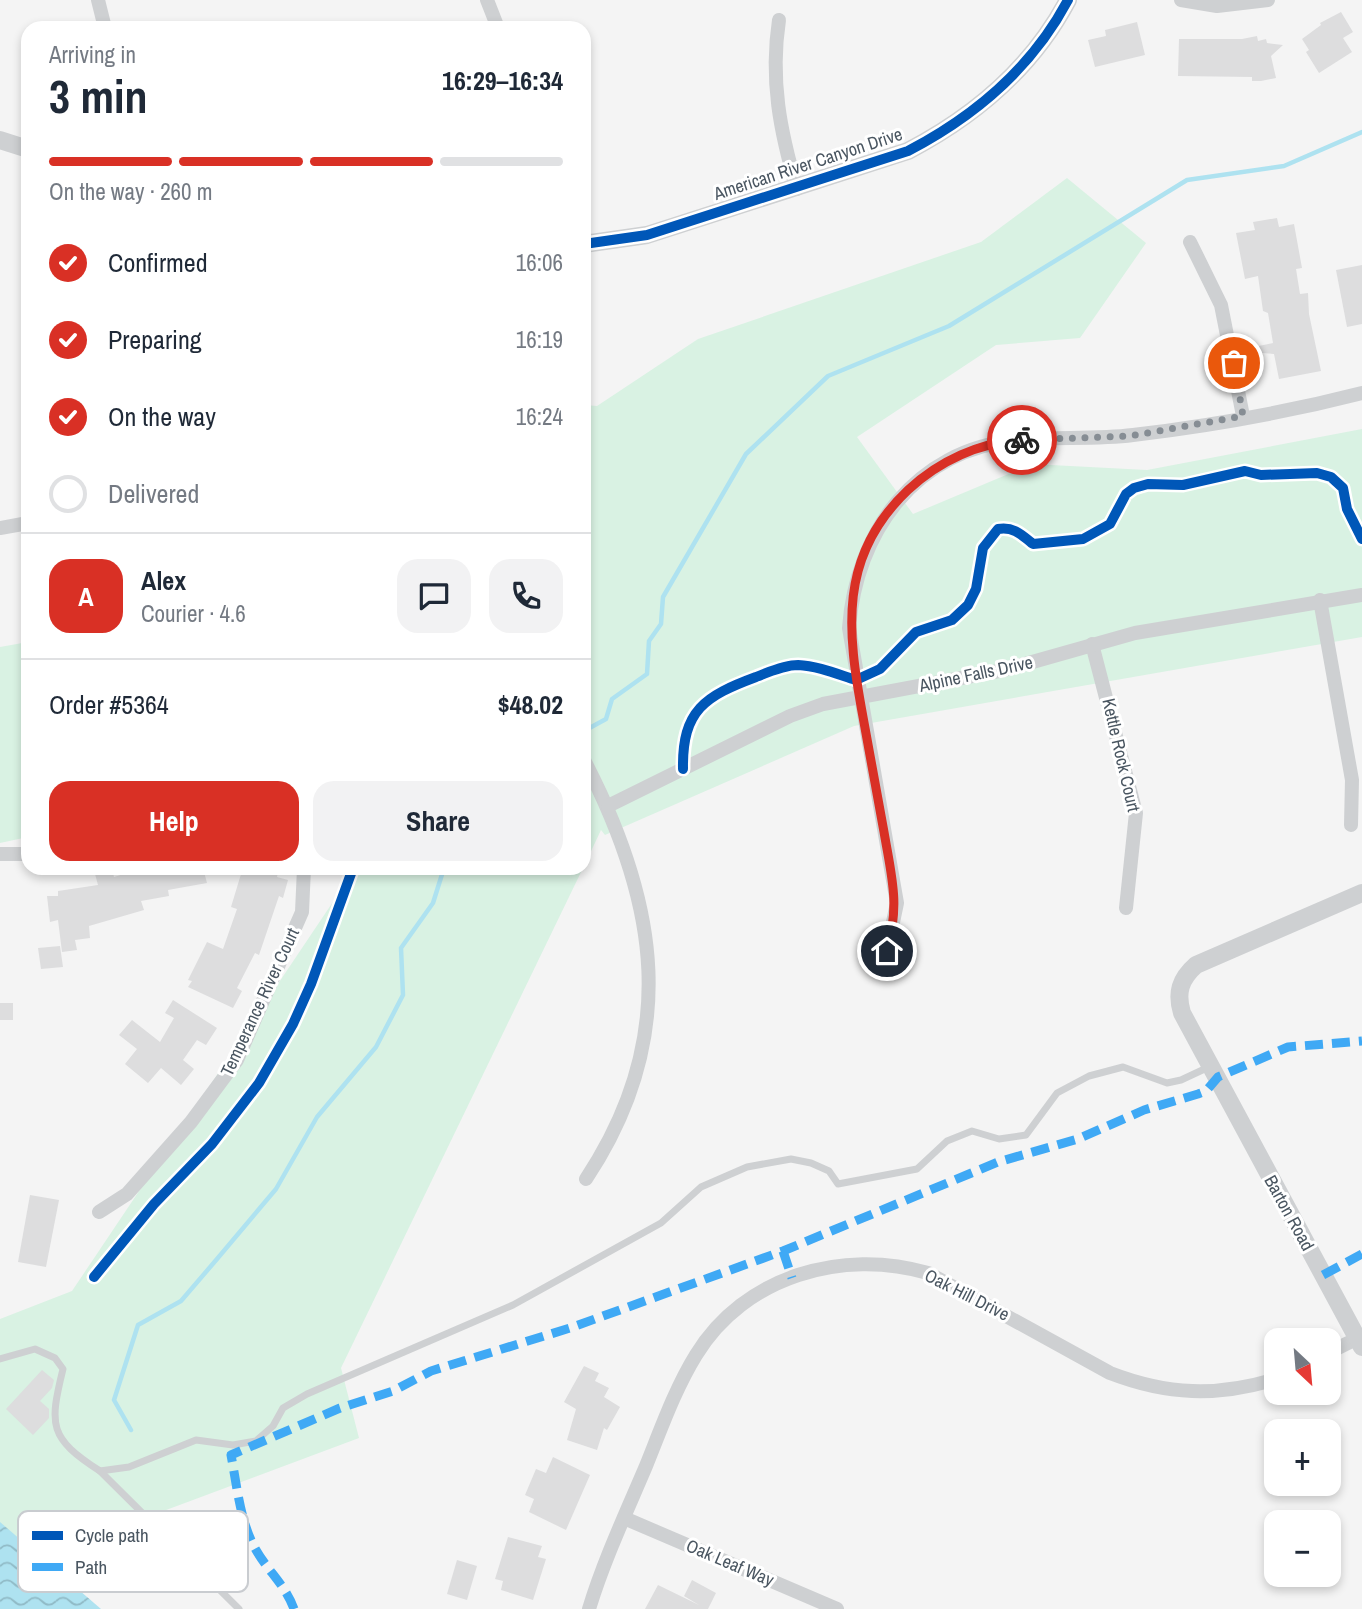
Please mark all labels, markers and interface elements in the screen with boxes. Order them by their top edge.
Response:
text: Arriving in [49,39,136,70]
text: 16:29–16:34 [442,63,563,98]
text: 3 min [49,65,148,127]
street label: American River Canyon Drive [709,121,905,206]
text: On the way · 260 m [49,176,213,207]
icon: check [49,244,87,282]
text: Confirmed [108,245,208,280]
text: 16:06 [516,247,563,278]
icon: check [49,321,87,359]
text: Preparing [108,322,202,357]
text: 16:19 [516,324,563,355]
pin [1204,333,1264,393]
icon: bag [1215,344,1253,382]
icon: check [49,398,87,436]
text: On the way [108,399,216,434]
text: 16:24 [516,401,563,432]
courier [987,405,1057,475]
icon: bike [1003,421,1041,459]
text: Delivered [108,476,199,511]
button: chat [397,559,471,633]
button: phone [489,559,563,633]
text: Alex [141,563,186,598]
text: A [78,579,94,614]
text: Courier · 4.6 [141,598,246,629]
street label: Alpine Falls Drive [916,649,1035,698]
text: Order #5364 [49,687,169,722]
text: $48.02 [498,687,563,722]
street label: Kettle Rock Court [1096,696,1147,814]
button: Help [49,781,299,861]
button: Share [313,781,563,861]
pin [857,921,917,981]
street label: Temperance River Court [214,924,305,1080]
icon: home [868,932,906,970]
street label: Barton Road [1258,1170,1320,1255]
street label: Oak Hill Drive [921,1263,1014,1327]
north arrow [1264,1328,1340,1405]
map controls [1264,1328,1341,1587]
button: + [1264,1419,1341,1496]
button: − [1264,1510,1341,1587]
legend [18,1511,248,1592]
text: Cycle path [75,1522,149,1548]
street label: Oak Leaf Way [683,1533,778,1592]
text: Path [75,1554,107,1580]

